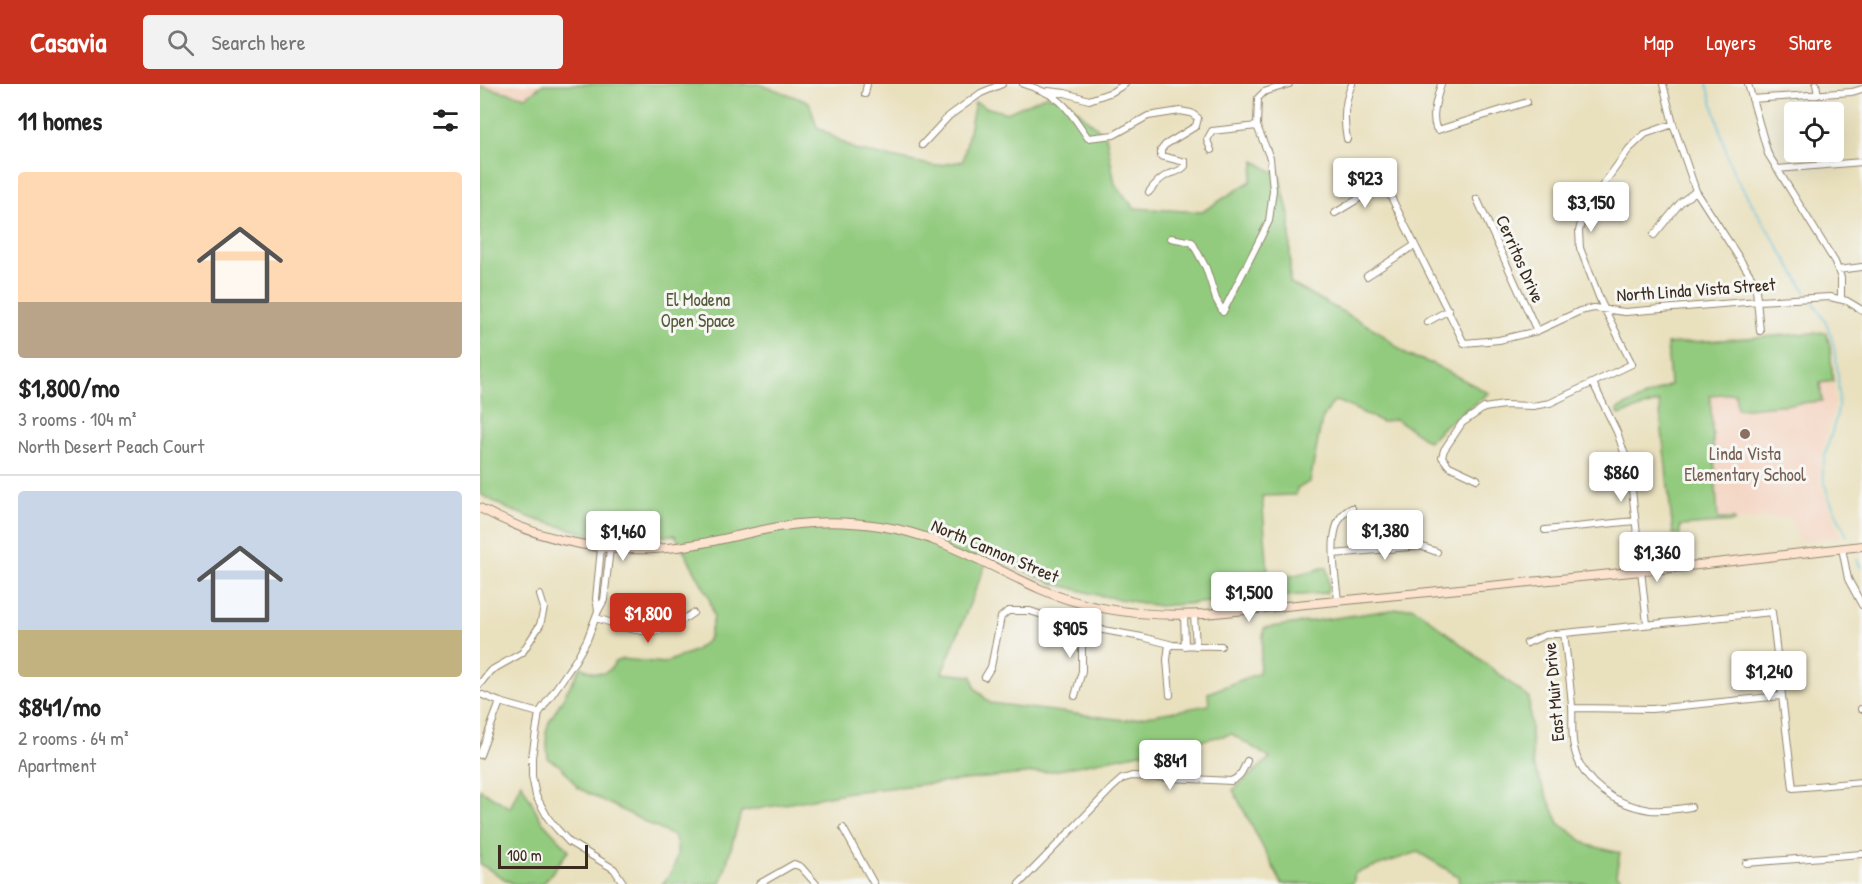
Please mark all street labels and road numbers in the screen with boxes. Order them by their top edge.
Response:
street label: Cerritos Drive [1490,211,1551,307]
street label: North Linda Vista Street [1616,271,1777,308]
street label: North Cannon Street [928,512,1064,589]
street label: East Muir Drive [1537,642,1570,743]

